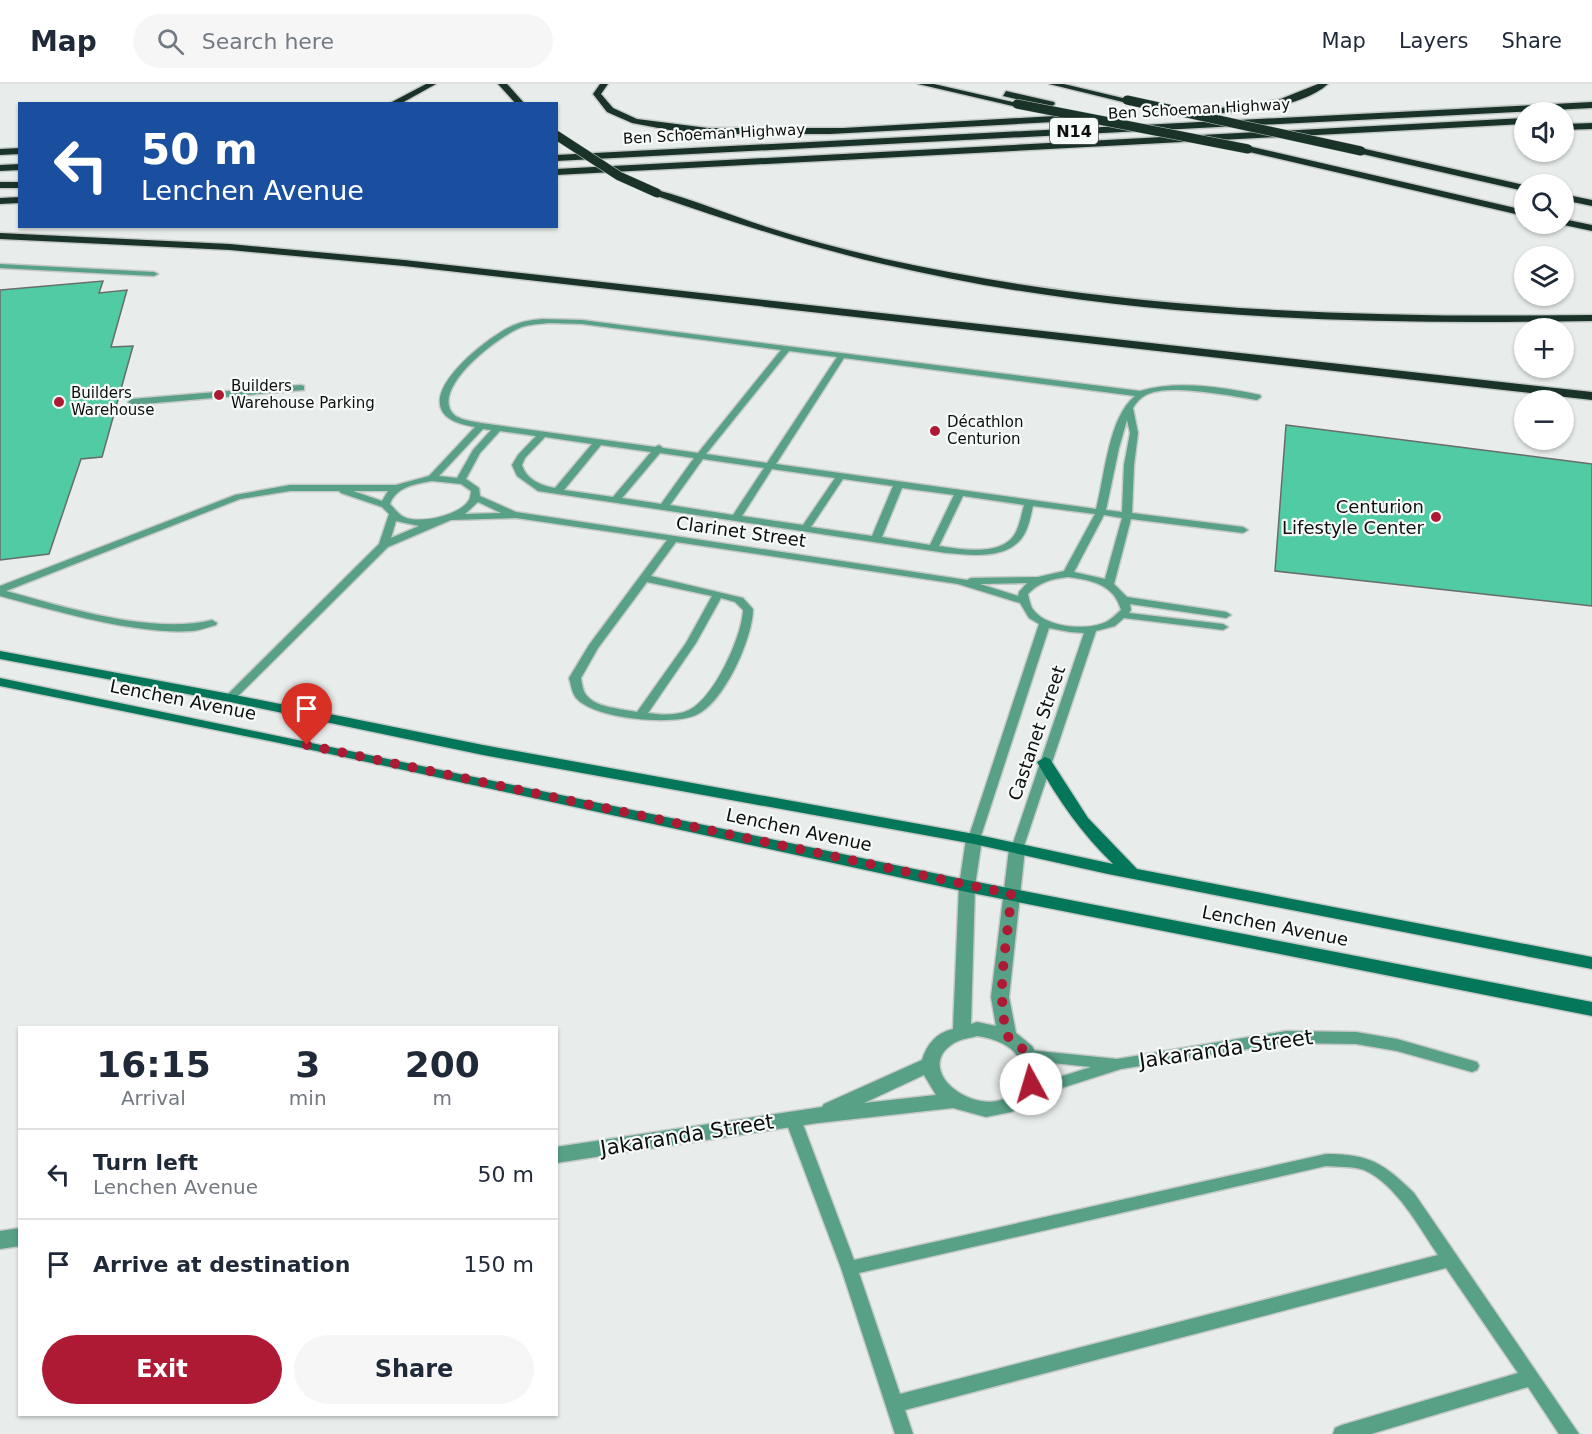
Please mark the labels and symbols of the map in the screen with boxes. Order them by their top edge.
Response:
street label: Ben Schoeman Highway [1107,95,1291,123]
road number: N14 [1050,118,1098,144]
street label: Ben Schoeman Highway [622,120,806,148]
place label: Builders Warehouse Parking [231,377,375,412]
place label: Builders Warehouse [71,384,154,419]
marker: Builders Warehouse Parking [212,388,226,402]
marker: Builders Warehouse [52,395,66,409]
place label: Décathlon Centurion [947,413,1023,448]
marker: Décathlon Centurion [928,424,942,438]
place label: Centurion Lifestyle Center [1282,496,1425,538]
marker: Centurion Lifestyle Center [1429,510,1443,524]
street label: Clarinet Street [675,512,807,551]
street label: Castanet Street [1004,663,1069,803]
street label: Lenchen Avenue [108,675,258,724]
pin [281,683,332,745]
street label: Lenchen Avenue [724,804,874,855]
street label: Lenchen Avenue [1200,901,1350,950]
street label: Jakaranda Street [1136,1025,1314,1073]
position arrow [999,1052,1063,1116]
street label: Jakaranda Street [597,1109,775,1161]

